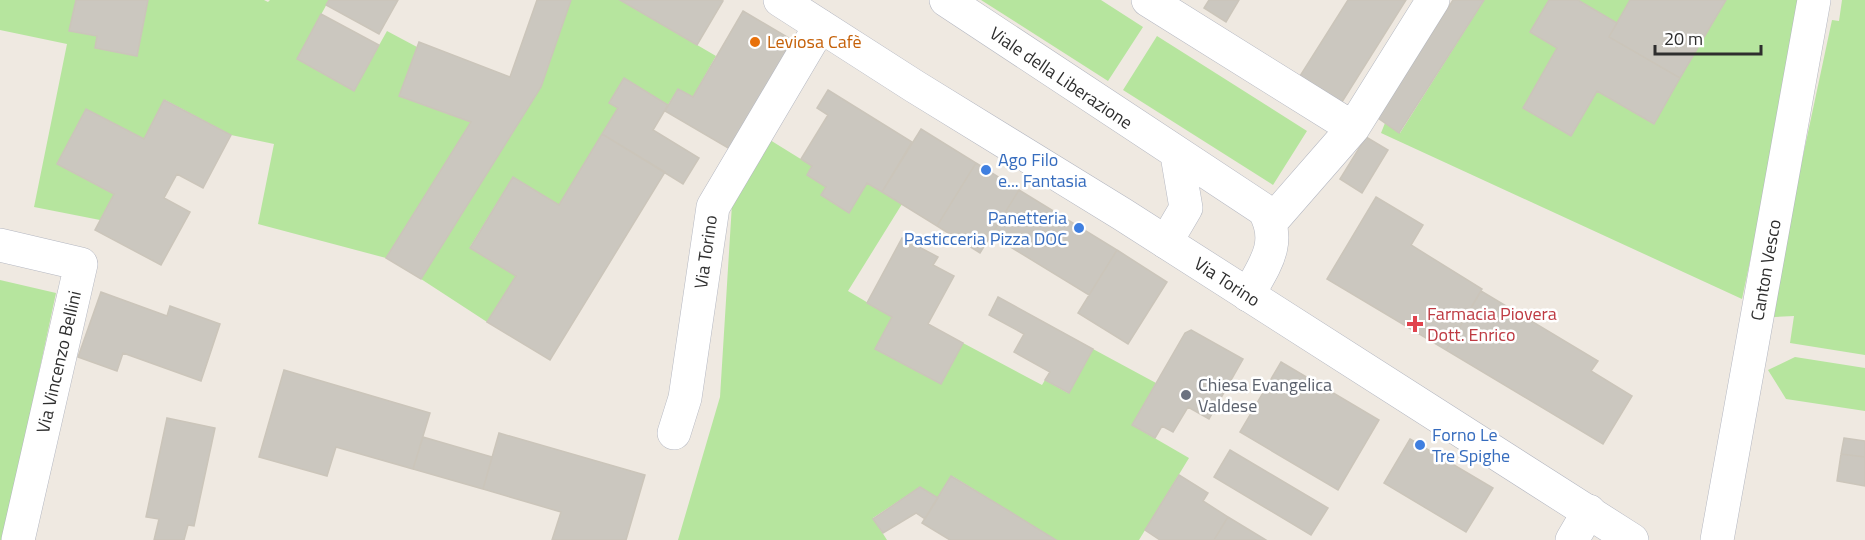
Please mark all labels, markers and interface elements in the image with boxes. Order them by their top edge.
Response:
scale bar [1655,18,1762,56]
street label: Viale della Liberazione [984,20,1138,136]
text: 20 m [1664,25,1703,52]
place label: Leviosa Cafè [767,28,862,55]
marker: Leviosa Cafè [748,35,762,49]
place label: Ago Filo e... Fantasia [998,146,1087,194]
marker: Ago Filo e... Fantasia [979,163,993,177]
place label: Panetteria Pasticceria Pizza DOC [904,204,1067,252]
street label: Via Torino [687,213,724,290]
street label: Canton Vesco [1743,217,1788,323]
marker: Panetteria Pasticceria Pizza DOC [1072,221,1086,235]
street label: Via Torino [1189,250,1266,313]
street label: Via Vincenzo Bellini [29,288,88,436]
place label: Farmacia Piovera Dott. Enrico [1427,300,1557,348]
marker: Farmacia Piovera Dott. Enrico [1408,317,1422,331]
place label: Chiesa Evangelica Valdese [1198,371,1332,419]
marker: Chiesa Evangelica Valdese [1179,388,1193,402]
place label: Forno Le Tre Spighe [1432,421,1510,469]
marker: Forno Le Tre Spighe [1413,438,1427,452]

